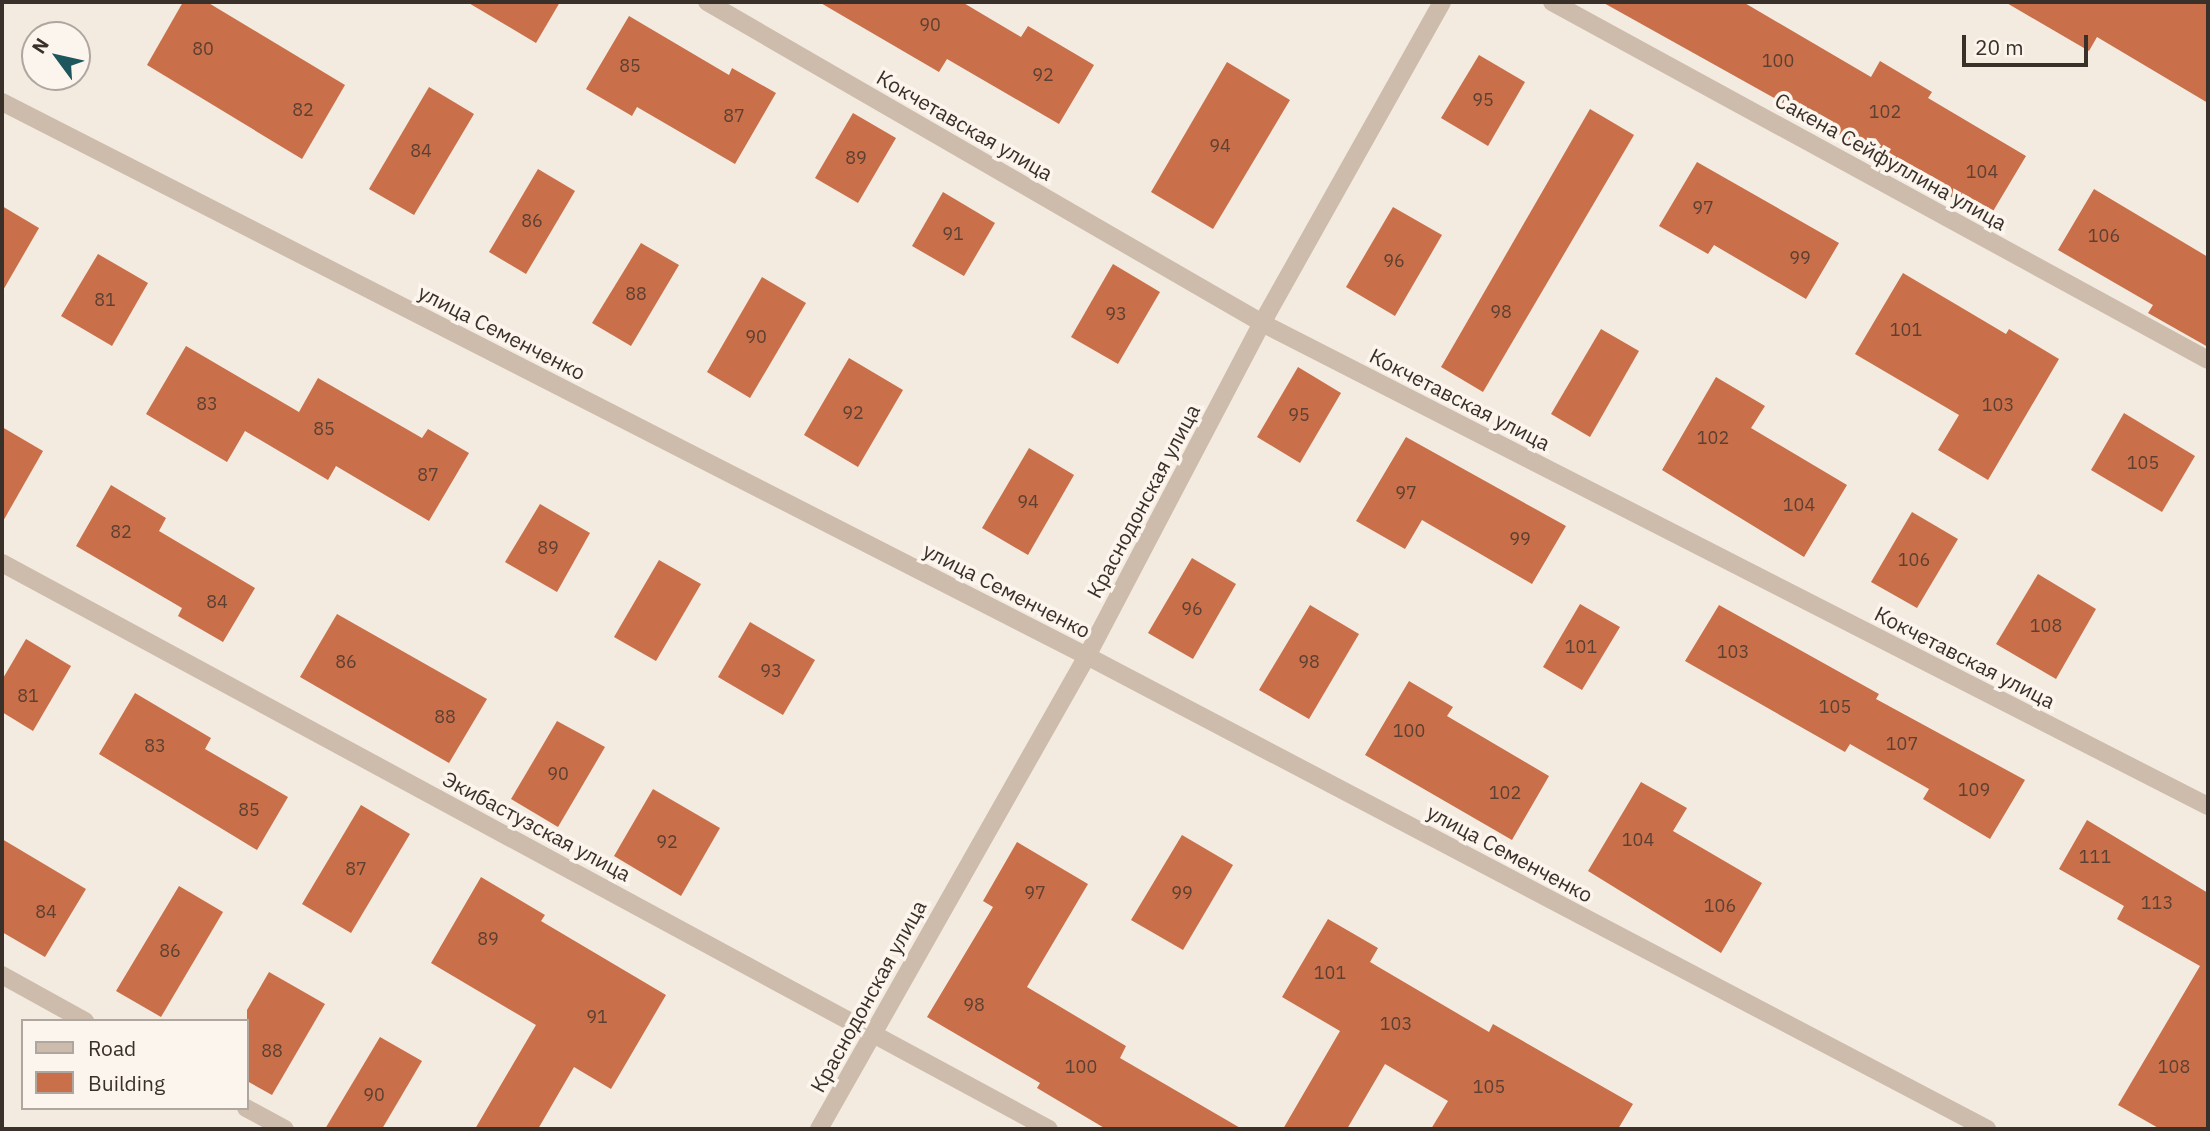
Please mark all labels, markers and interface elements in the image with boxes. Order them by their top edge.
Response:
house number: 90 [919,14,941,36]
north arrow [21,21,91,91]
scale bar [1965,21,2091,65]
text: N [26,33,54,58]
text: 20 m [1975,33,2024,61]
house number: 80 [192,38,214,60]
house number: 100 [1762,50,1794,72]
house number: 85 [619,55,641,77]
street label: Кокчетавская улица [872,64,1058,186]
house number: 92 [1032,64,1054,86]
street label: Сакена Сейфуллина улица [1771,87,2011,235]
house number: 95 [1472,89,1494,111]
house number: 82 [292,99,314,121]
house number: 102 [1869,101,1901,123]
house number: 87 [723,105,745,127]
house number: 94 [1209,135,1231,157]
house number: 84 [410,140,432,162]
house number: 89 [845,147,867,169]
house number: 104 [1966,161,1998,183]
house number: 97 [1692,197,1714,219]
house number: 86 [521,210,543,232]
house number: 91 [942,223,964,245]
house number: 106 [2088,225,2120,247]
house number: 99 [1789,247,1811,269]
house number: 96 [1383,250,1405,272]
street label: улица Семенченко [414,279,590,385]
house number: 88 [625,283,647,305]
house number: 81 [94,289,116,311]
house number: 98 [1490,301,1512,323]
house number: 93 [1105,303,1127,325]
house number: 101 [1890,319,1922,341]
house number: 90 [745,326,767,348]
street label: Кокчетавская улица [1366,343,1554,455]
house number: 83 [196,393,218,415]
house number: 103 [1982,394,2014,416]
street label: Краснодонская улица [1081,400,1205,602]
house number: 92 [842,402,864,424]
house number: 95 [1288,404,1310,426]
house number: 85 [313,418,335,440]
house number: 102 [1697,427,1729,449]
house number: 105 [2127,452,2159,474]
house number: 87 [417,464,439,486]
house number: 97 [1395,482,1417,504]
house number: 94 [1017,491,1039,513]
house number: 104 [1783,494,1815,516]
house number: 82 [110,521,132,543]
house number: 99 [1509,528,1531,550]
house number: 89 [537,537,559,559]
street label: улица Семенченко [919,537,1095,643]
house number: 106 [1898,549,1930,571]
house number: 84 [206,591,228,613]
house number: 96 [1181,598,1203,620]
street label: Кокчетавская улица [1871,601,2059,713]
house number: 108 [2030,615,2062,637]
house number: 101 [1565,636,1597,658]
house number: 103 [1717,641,1749,663]
house number: 86 [335,651,357,673]
house number: 98 [1298,651,1320,673]
house number: 93 [760,660,782,682]
house number: 81 [17,685,39,707]
house number: 105 [1819,696,1851,718]
house number: 88 [434,706,456,728]
house number: 100 [1393,720,1425,742]
house number: 107 [1886,733,1918,755]
house number: 83 [144,735,166,757]
house number: 90 [547,763,569,785]
street label: Экибастузская улица [439,766,635,886]
house number: 109 [1958,779,1990,801]
house number: 102 [1489,782,1521,804]
house number: 85 [238,799,260,821]
street label: улица Семенченко [1423,799,1597,907]
house number: 104 [1622,829,1654,851]
house number: 92 [656,831,678,853]
house number: 111 [2079,846,2111,868]
house number: 87 [345,858,367,880]
house number: 97 [1024,882,1046,904]
house number: 99 [1171,882,1193,904]
house number: 113 [2141,892,2173,914]
street label: Краснодонская улица [805,895,931,1097]
house number: 106 [1704,895,1736,917]
house number: 84 [35,901,57,923]
house number: 89 [477,928,499,950]
house number: 86 [159,940,181,962]
house number: 101 [1314,962,1346,984]
house number: 98 [963,994,985,1016]
house number: 91 [586,1006,608,1028]
house number: 103 [1380,1013,1412,1035]
legend [21,1019,248,1110]
text: Road [88,1034,136,1062]
house number: 88 [261,1040,283,1062]
house number: 100 [1065,1056,1097,1078]
house number: 108 [2158,1056,2190,1078]
text: Building [88,1069,165,1097]
house number: 105 [1473,1076,1505,1098]
house number: 90 [363,1084,385,1106]

